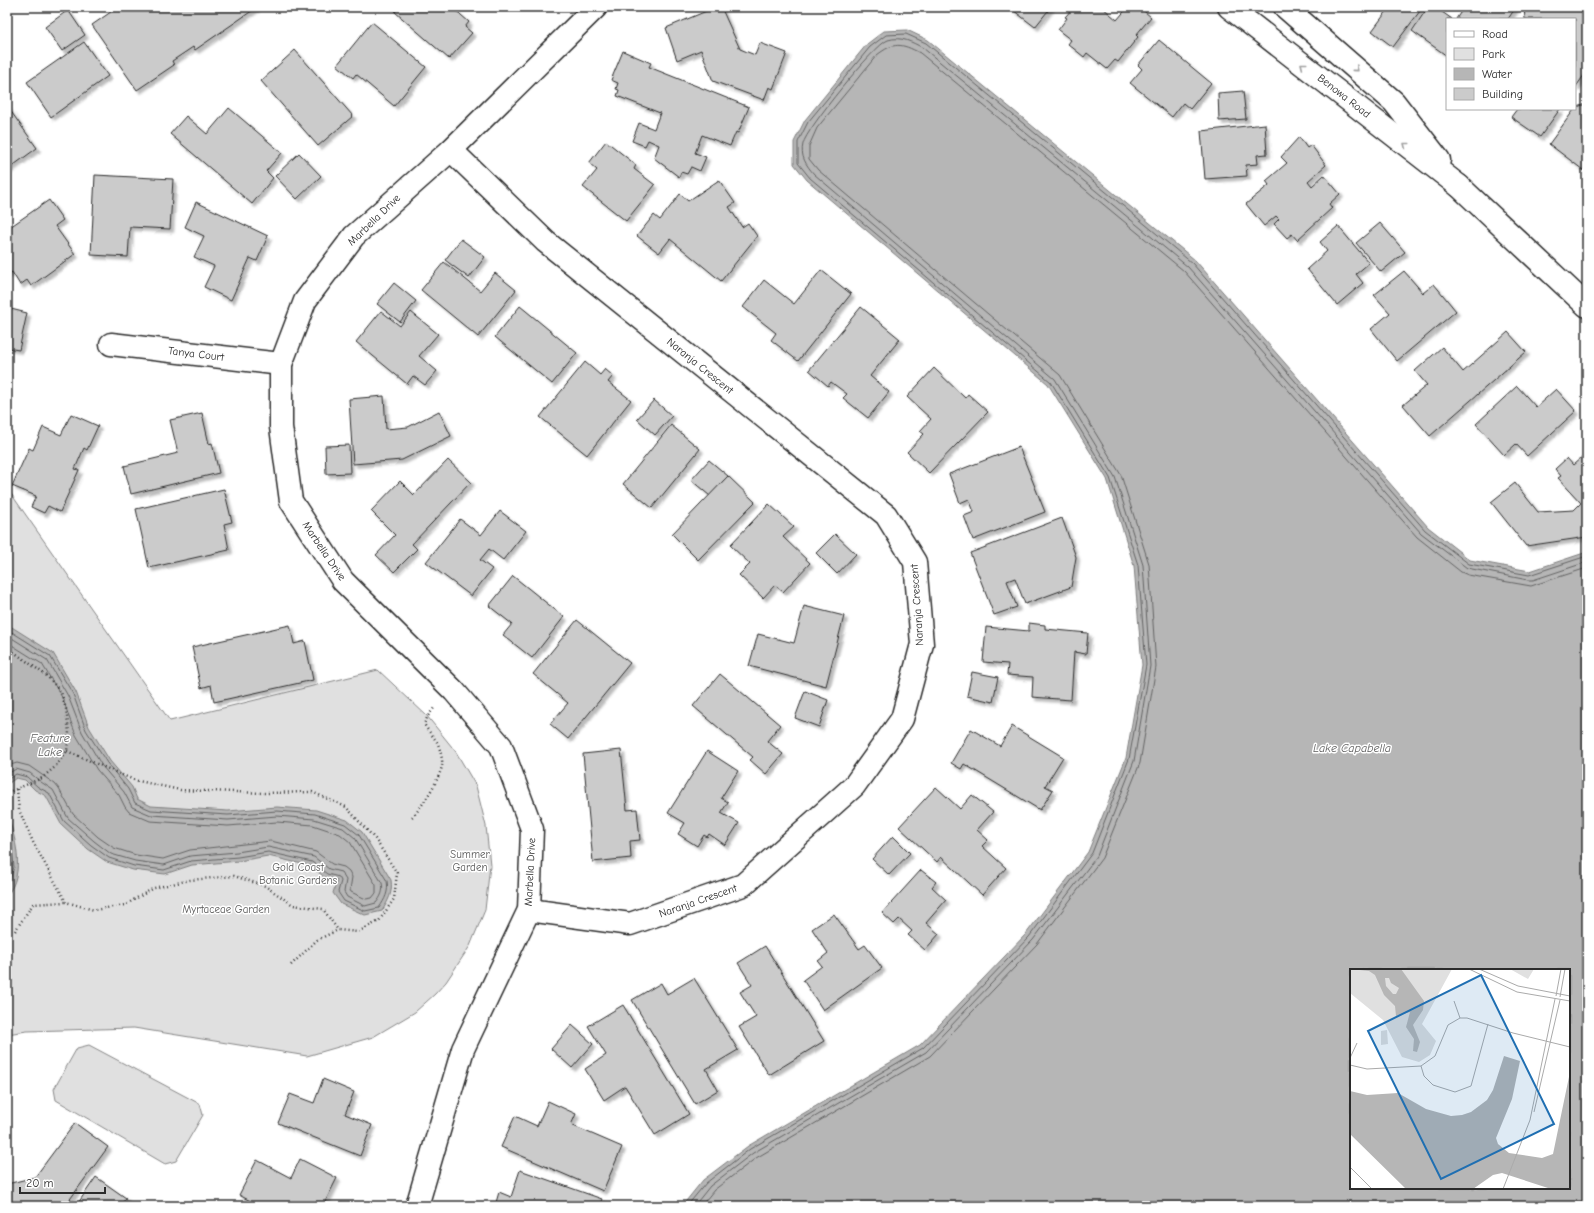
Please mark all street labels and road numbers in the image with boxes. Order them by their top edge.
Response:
street label: Benowa Road [1315,71,1373,121]
street label: Marbella Drive [345,191,404,248]
street label: Naranja Crescent [664,335,737,397]
street label: Tanya Court [167,344,226,364]
street label: Marbella Drive [299,519,349,583]
street label: Naranja Crescent [908,563,926,646]
street label: Marbella Drive [522,837,538,907]
street label: Naranja Crescent [657,881,740,920]

